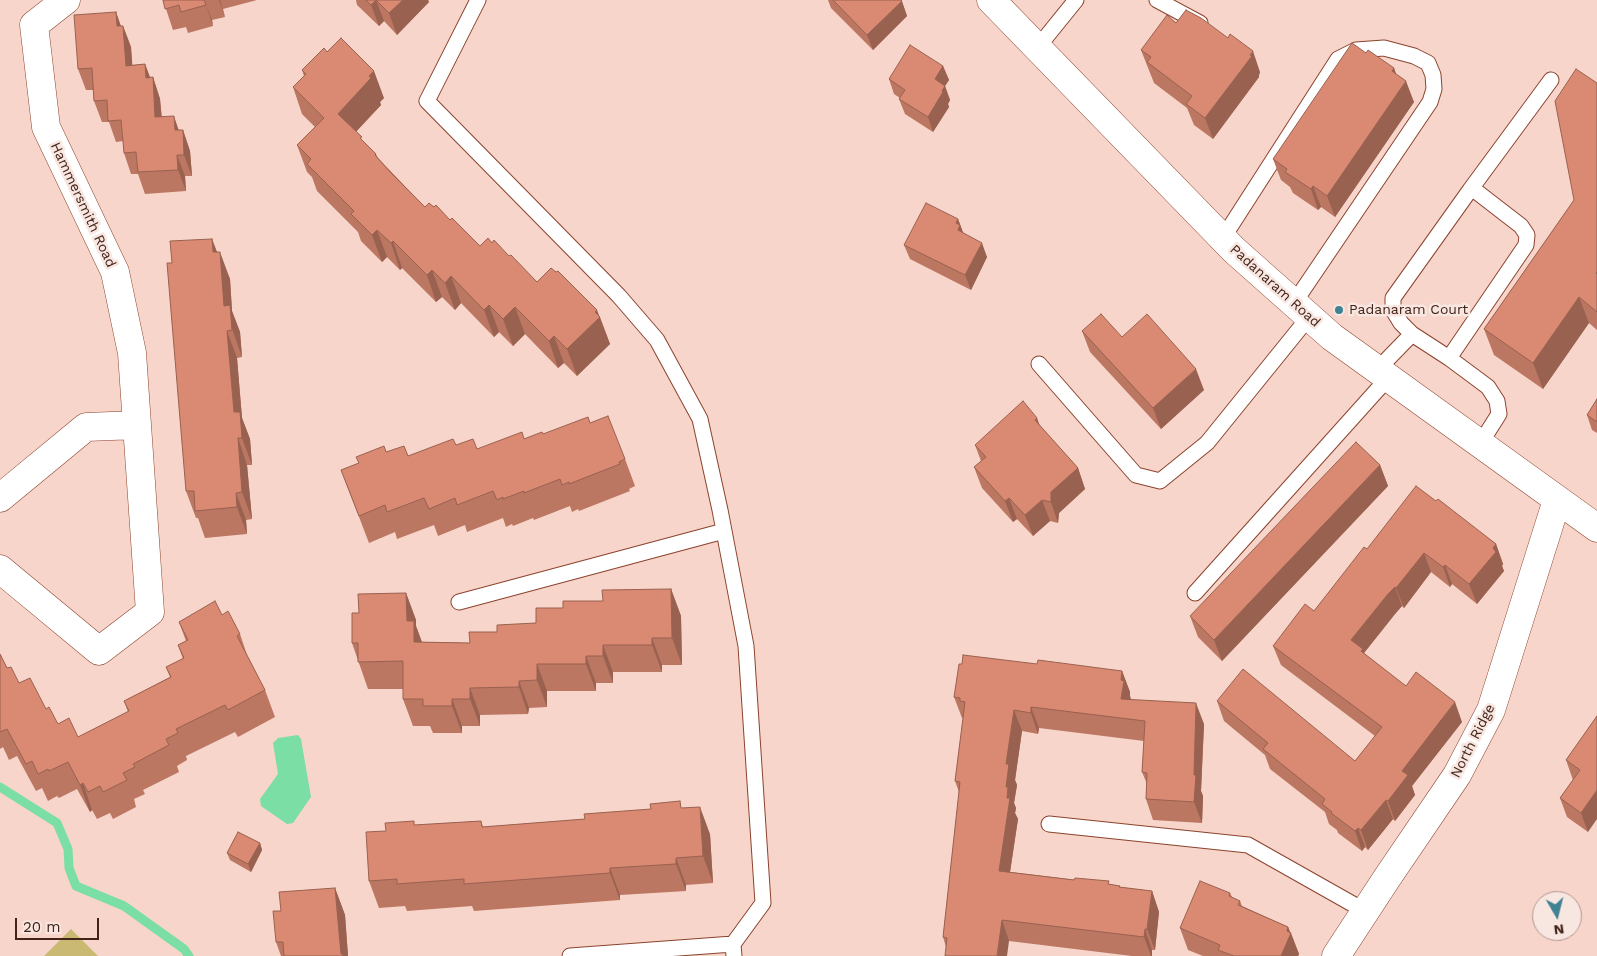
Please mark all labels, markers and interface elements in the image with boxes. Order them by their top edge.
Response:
street label: Hammersmith Road [47,140,119,270]
street label: Padanaram Road [1226,241,1324,331]
place label: Padanaram Court [1349,302,1468,318]
marker: Padanaram Court [1333,304,1345,316]
street label: North Ridge [1447,701,1499,781]
north arrow [1532,891,1582,941]
scale bar [18,908,101,940]
text: 20 m [23,918,61,936]
text: N [1553,921,1565,939]

